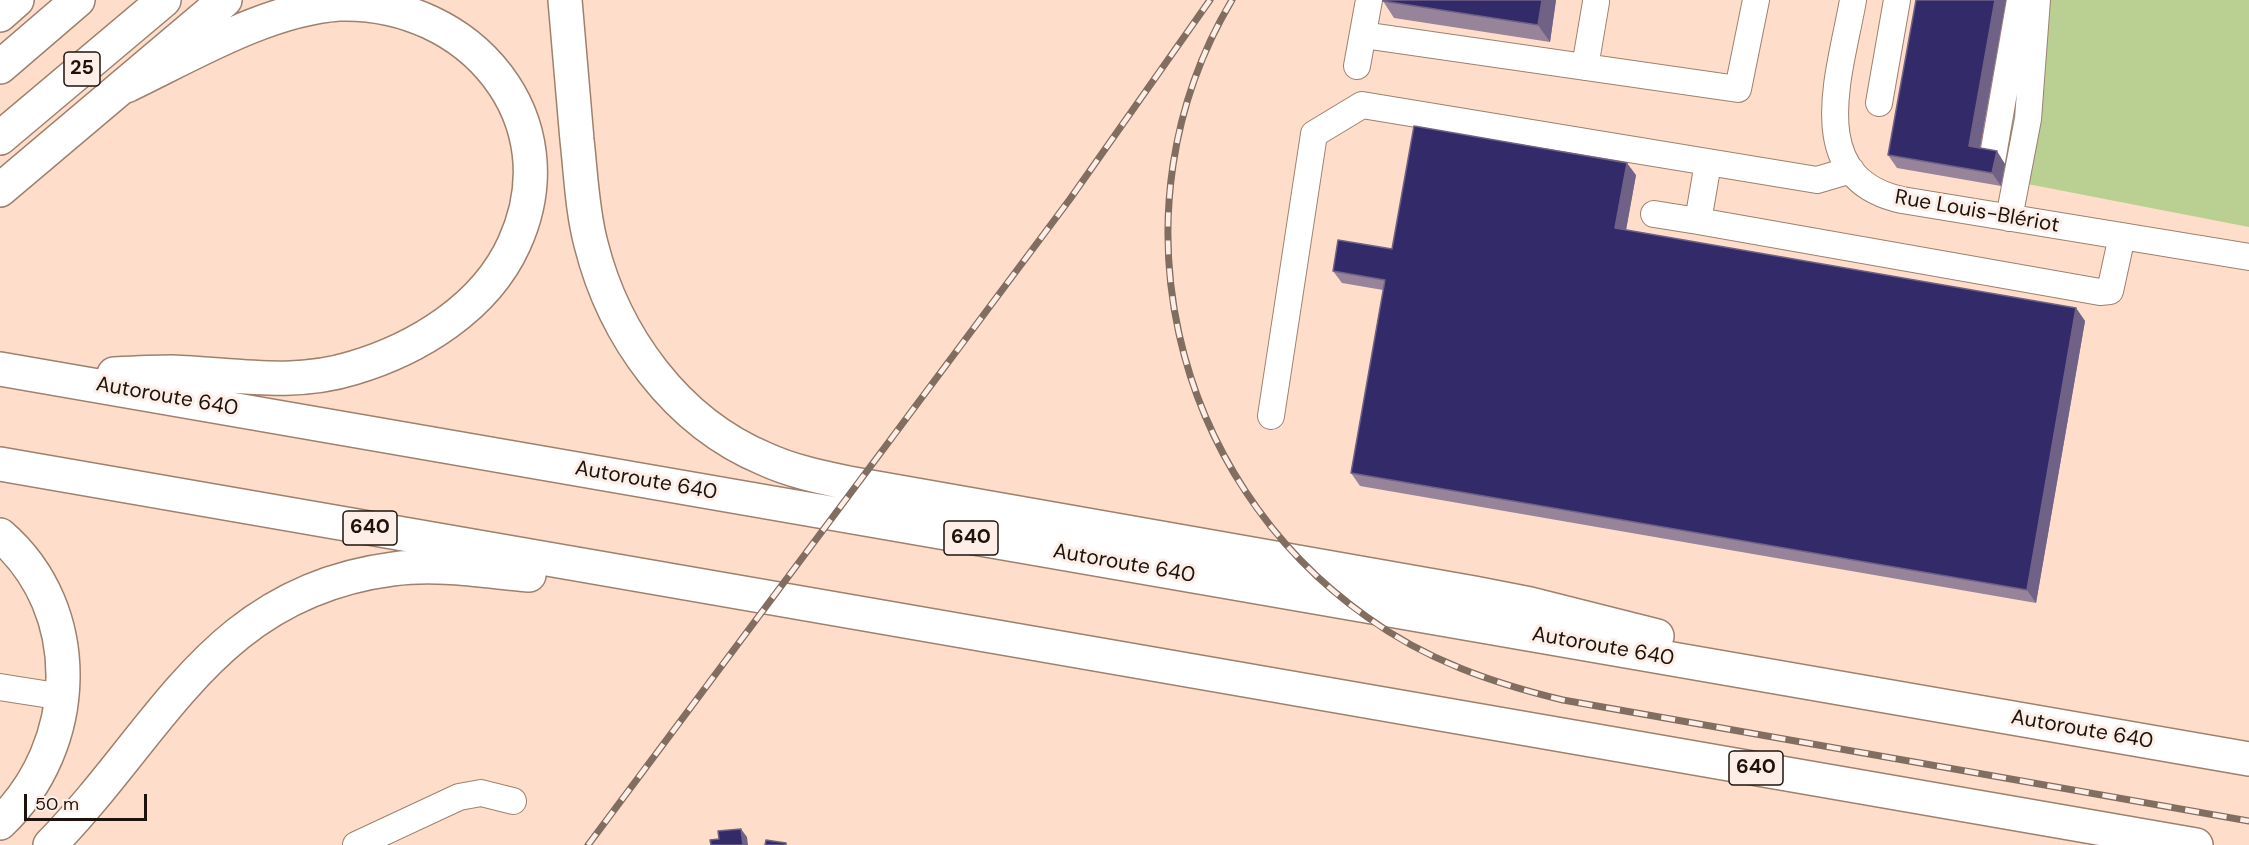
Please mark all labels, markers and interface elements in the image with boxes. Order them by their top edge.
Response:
road number: 25 [64,52,100,86]
street label: Rue Louis-Blériot [1893,185,2061,239]
street label: Autoroute 640 [94,372,240,422]
street label: Autoroute 640 [573,456,719,506]
road number: 640 [343,511,397,545]
road number: 640 [944,521,998,555]
street label: Autoroute 640 [1051,539,1197,589]
street label: Autoroute 640 [1530,622,1676,672]
street label: Autoroute 640 [2009,705,2155,755]
road number: 640 [1729,751,1783,785]
scale bar [27,782,150,820]
text: 50 m [35,792,79,816]

